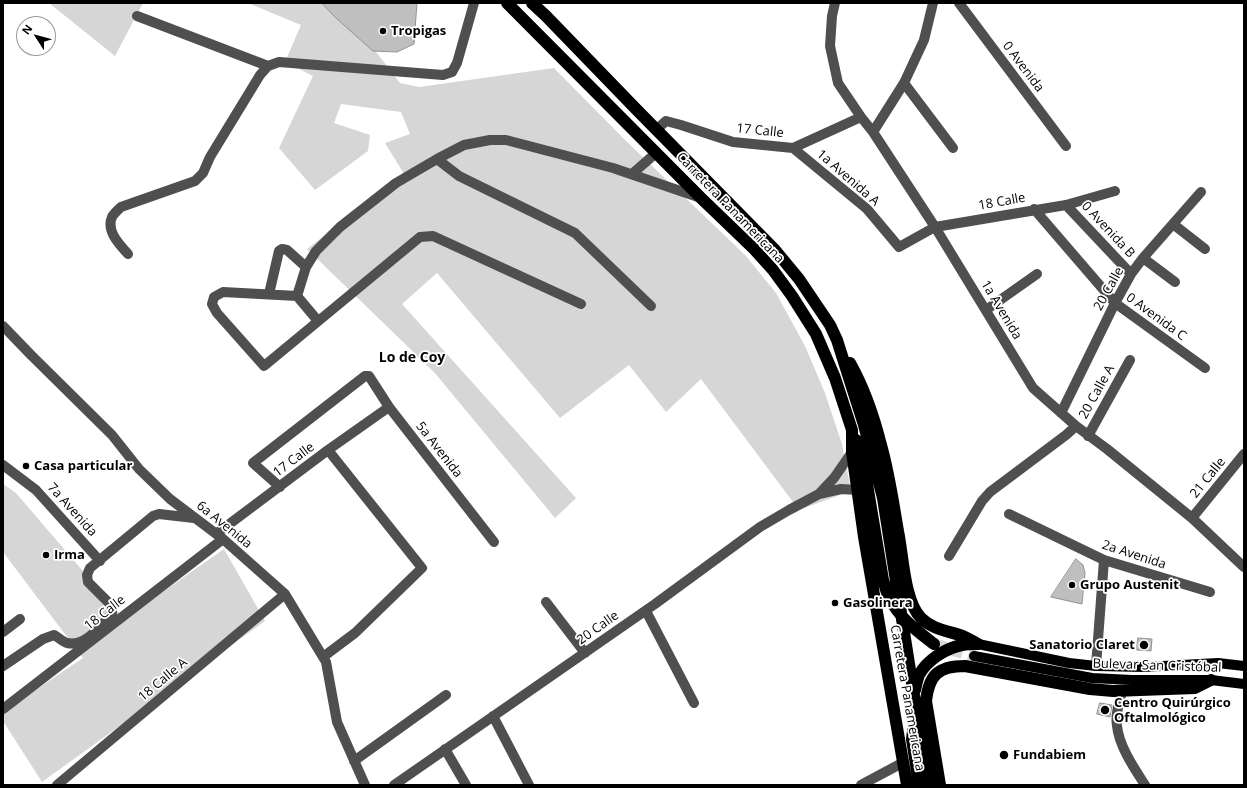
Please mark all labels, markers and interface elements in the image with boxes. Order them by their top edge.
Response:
north arrow [16,16,56,56]
text: N [18,21,35,37]
place label: Tropigas [391,23,446,39]
marker: Tropigas [378,26,388,36]
street label: 0 Avenida [999,39,1047,95]
street label: 17 Calle [736,121,784,141]
street label: 1a Avenida A [813,147,883,209]
street label: Carretera Panamericana [673,149,787,267]
street label: 18 Calle [977,190,1027,214]
street label: 0 Avenida B [1078,199,1138,261]
street label: 20 Calle [1091,264,1127,314]
street label: 1a Avenida [977,277,1025,343]
street label: 0 Avenida C [1123,290,1189,344]
district label: Lo de Coy [379,350,445,366]
street label: 20 Calle A [1076,362,1118,422]
street label: 5a Avenida [412,419,466,481]
street label: 17 Calle [270,439,318,481]
street label: 21 Calle [1187,455,1229,501]
place label: Casa particular [34,458,132,474]
marker: Casa particular [21,461,31,471]
street label: 7a Avenida [44,480,100,540]
street label: 6a Avenida [193,498,255,552]
street label: 2a Avenida [1100,537,1168,573]
place label: Irma [54,547,85,563]
marker: Irma [41,550,51,560]
place label: Grupo Austenit [1080,577,1179,593]
marker: Grupo Austenit [1067,580,1077,590]
street label: 18 Calle [81,592,129,634]
place label: Gasolinera [843,595,913,611]
marker: Gasolinera [830,598,840,608]
street label: 20 Calle [574,608,622,648]
street label: Carretera Panamericana [886,624,928,772]
place label: Sanatorio Claret [1029,637,1135,653]
marker: Sanatorio Claret [1138,639,1150,651]
street label: 18 Calle A [135,655,191,705]
street label: Bulevar San Cristóbal [1092,656,1222,676]
place label: Centro Quirúrgico Oftalmológico [1114,695,1231,726]
marker: Centro Quirúrgico Oftalmológico [1099,704,1111,716]
place label: Fundabiem [1013,747,1086,763]
marker: Fundabiem [998,749,1010,761]

